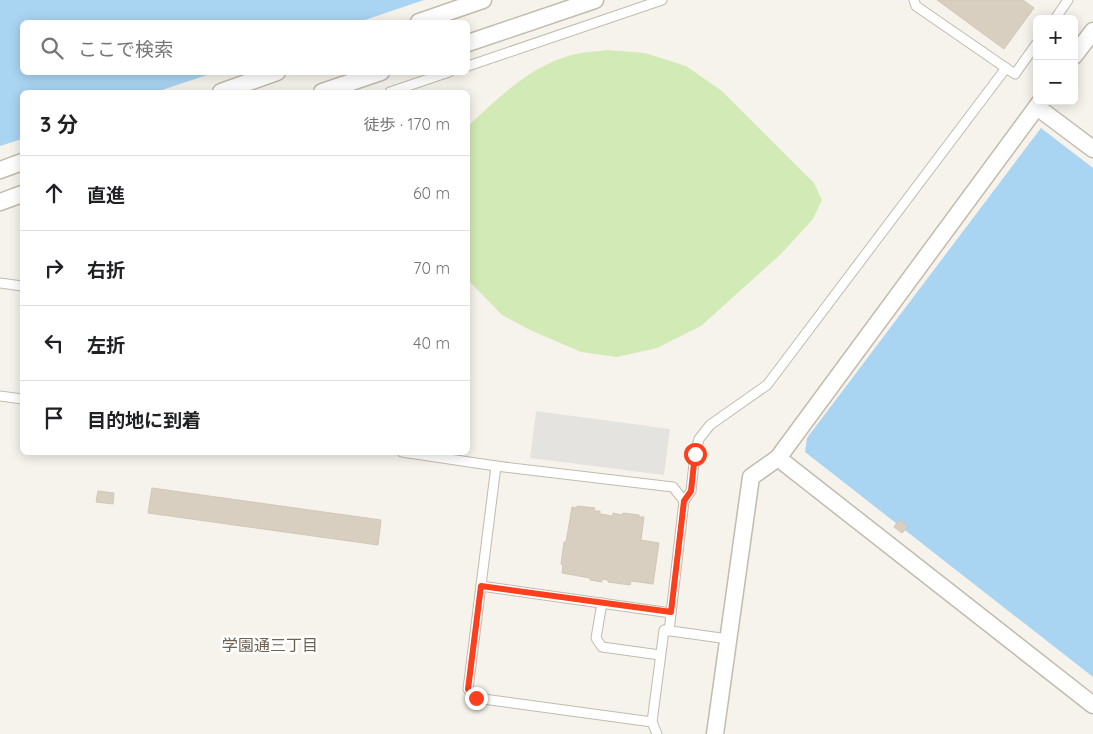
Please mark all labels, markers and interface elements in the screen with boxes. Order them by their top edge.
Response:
map controls [1033,15,1078,105]
button: + [1033,15,1078,60]
search box [20,20,470,75]
icon: search [38,34,66,62]
text: ここで検索 [78,37,173,61]
button: − [1033,60,1078,105]
text: 3 分 [40,111,78,137]
text: 徒歩 · 170 m [364,114,450,134]
icon: ahead [40,179,68,207]
text: 直進 [87,183,125,207]
text: 60 m [413,183,450,203]
icon: right [40,254,68,282]
text: 右折 [87,258,125,282]
text: 70 m [413,258,450,278]
icon: left [40,329,68,357]
text: 左折 [87,333,125,357]
text: 40 m [413,333,450,353]
icon: arrive [40,404,68,432]
text: 目的地に到着 [87,408,201,432]
route start [684,443,707,466]
district label: 学園通三丁目 [222,635,318,655]
route end [465,687,488,710]

